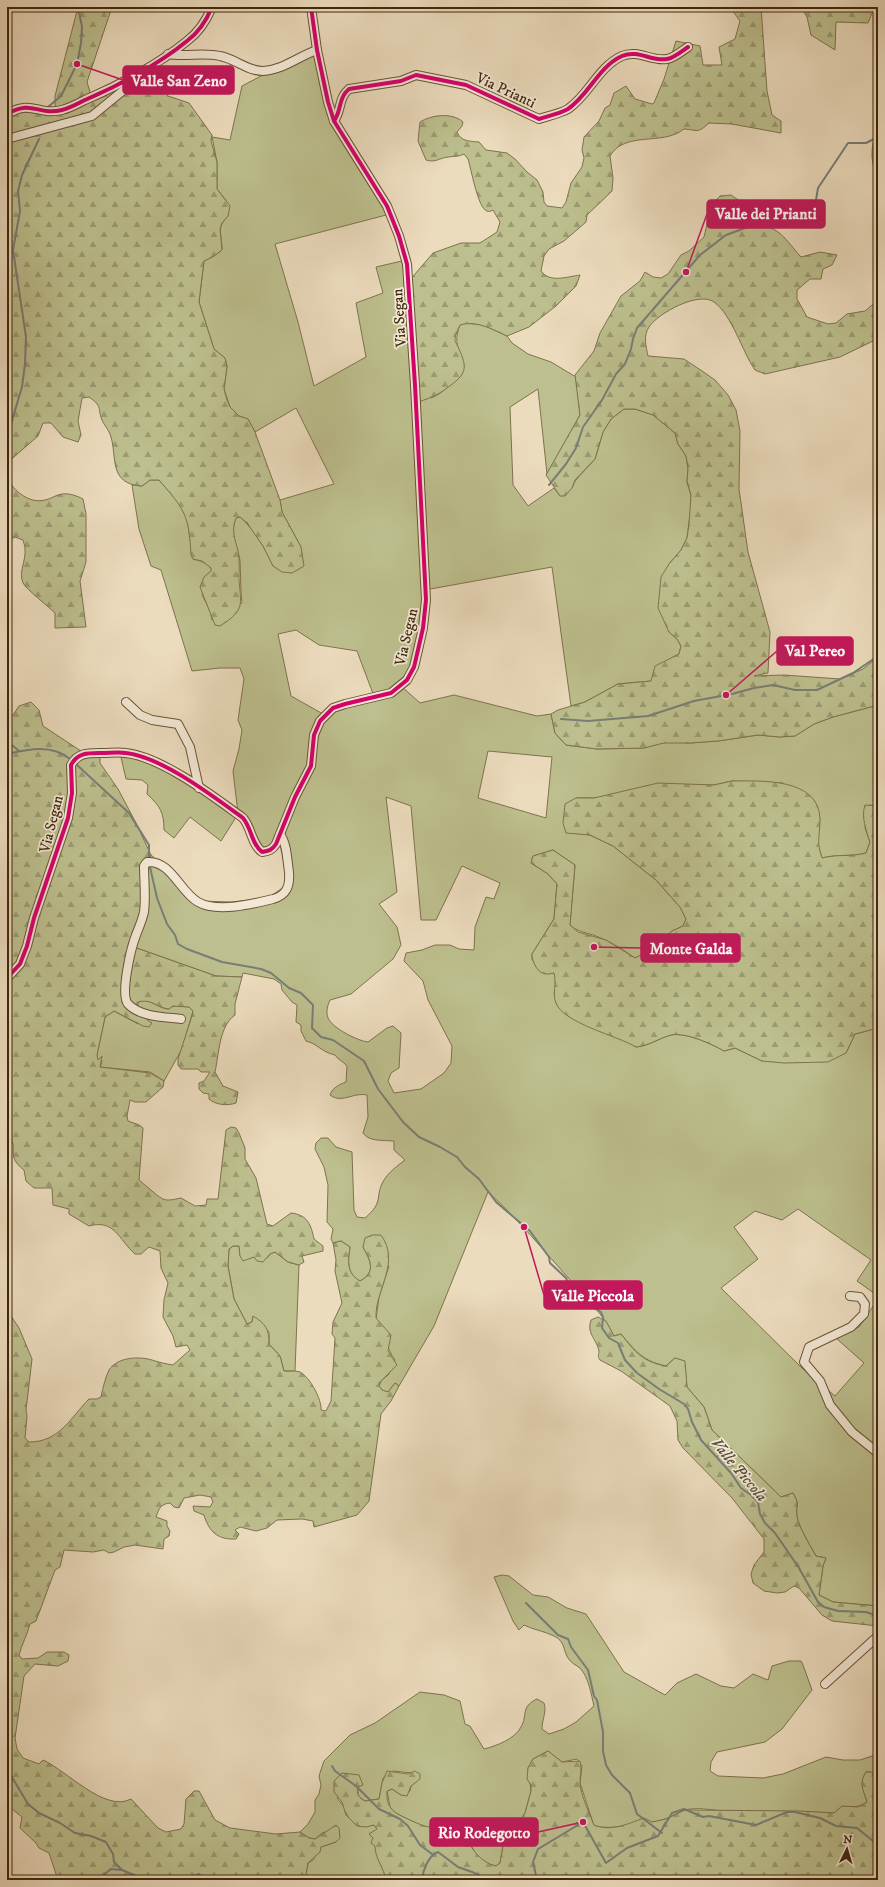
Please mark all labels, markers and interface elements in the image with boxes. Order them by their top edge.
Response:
callout: Valle San Zeno [123,66,234,94]
street label: Via Prianti [472,68,539,113]
text: Valle San Zeno [130,71,227,91]
callout: Valle dei Prianti [707,200,825,228]
text: Valle dei Prianti [714,204,817,224]
street label: Via Segan [388,288,411,349]
street label: Via Segan [390,606,422,669]
callout: Val Pereo [777,637,853,665]
text: Val Pereo [784,641,845,661]
street label: Via Segan [35,793,68,856]
callout: Monte Galda [641,934,740,962]
text: Monte Galda [649,939,734,959]
callout: Valle Piccola [544,1281,642,1309]
text: Valle Piccola [551,1286,635,1306]
water label: Valle Piccola [707,1434,772,1506]
callout: Rio Rodegotto [430,1818,538,1846]
text: Rio Rodegotto [438,1823,530,1843]
north arrow [827,1829,867,1869]
text: N [843,1833,853,1847]

